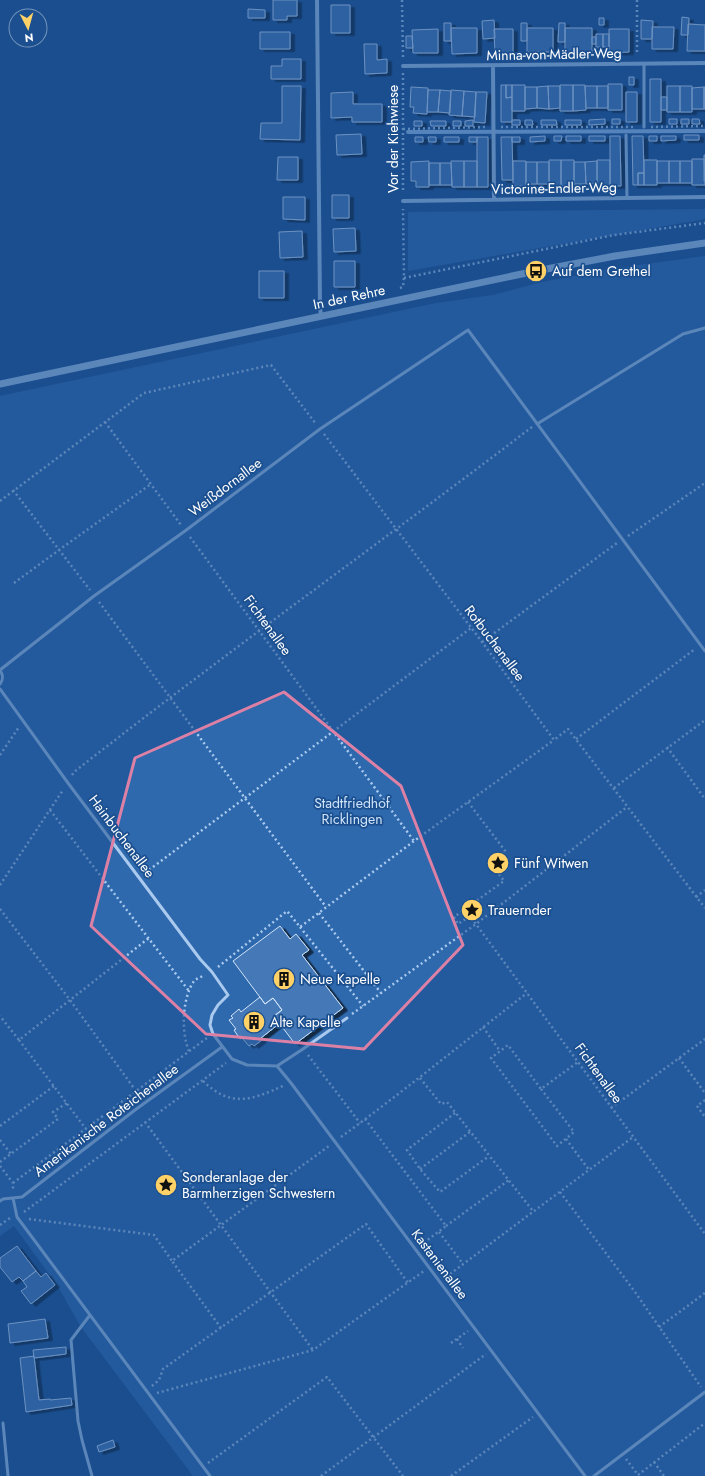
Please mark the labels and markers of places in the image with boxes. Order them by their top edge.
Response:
bus stop icon: Auf dem Grethel [523,258,549,284]
place label: Auf dem Grethel [552,261,651,281]
place icon: Fünf Witwen [485,850,511,876]
place label: Fünf Witwen [514,853,589,873]
place icon: Trauernder [459,897,485,923]
place label: Trauernder [488,900,552,920]
building icon: Neue Kapelle [271,966,297,992]
place label: Neue Kapelle [300,969,380,989]
building icon: Alte Kapelle [241,1009,267,1035]
place label: Alte Kapelle [270,1012,341,1032]
place label: Sonderanlage der Barmherzigen Schwestern [182,1167,335,1203]
place icon: Sonderanlage der Barmherzigen Schwestern [153,1172,179,1198]

